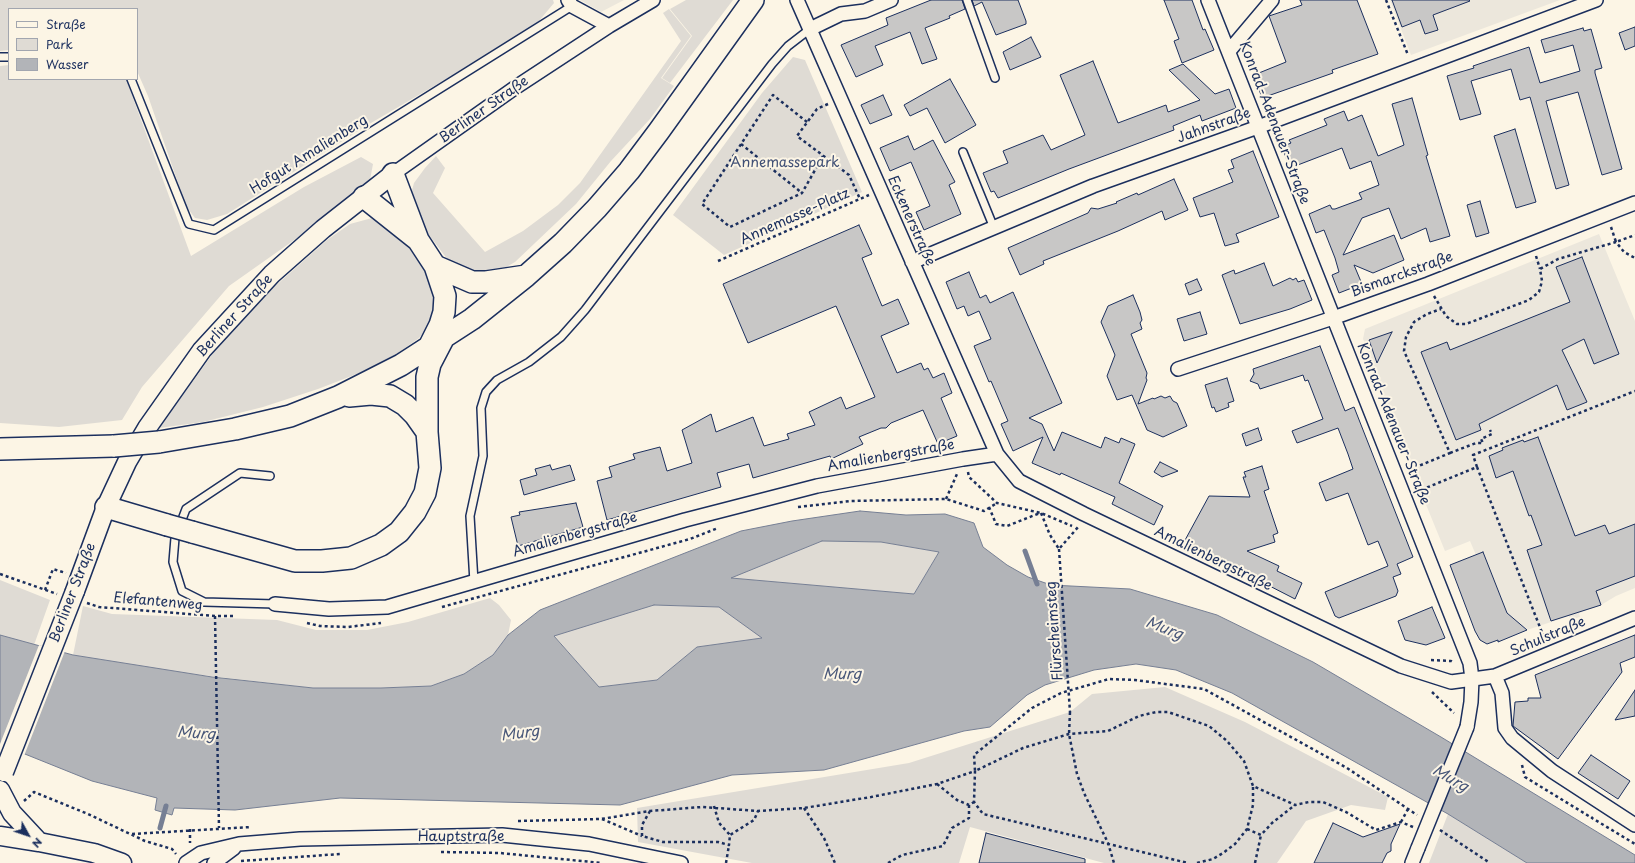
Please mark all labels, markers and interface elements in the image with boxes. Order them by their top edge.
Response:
legend [8,8,138,80]
text: Straße [46,15,86,33]
text: Park [46,35,73,53]
street label: Konrad-Adenauer-Straße [1235,39,1313,207]
text: Wasser [46,55,89,73]
street label: Berliner Straße [436,73,532,147]
street label: Jahnstraße [1175,105,1253,147]
street label: Hofgut Amalienberg [247,112,371,198]
park label: Annemassepark [730,155,840,171]
street label: Eckenerstraße [884,173,938,269]
street label: Annemasse-Platz [738,185,852,249]
street label: Bismarckstraße [1349,249,1455,301]
street label: Berliner Straße [193,271,277,361]
street label: Konrad-Adenauer-Straße [1353,341,1433,507]
street label: Amalienbergstraße [826,437,956,475]
street label: Amalienbergstraße [511,509,639,561]
street label: Amalienbergstraße [1151,523,1275,595]
street label: Berliner Straße [46,541,100,645]
street label: Flürscheimsteg [1043,581,1067,681]
street label: Elefantenweg [113,590,203,614]
water label: Murg [1143,614,1185,644]
street label: Schulstraße [1508,614,1588,660]
water label: Murg [823,666,861,684]
water label: Murg [500,723,540,745]
water label: Murg [176,724,216,744]
water label: Murg [1429,762,1471,796]
north arrow [8,815,48,855]
street label: Hauptstraße [418,829,504,845]
text: N [28,834,47,852]

